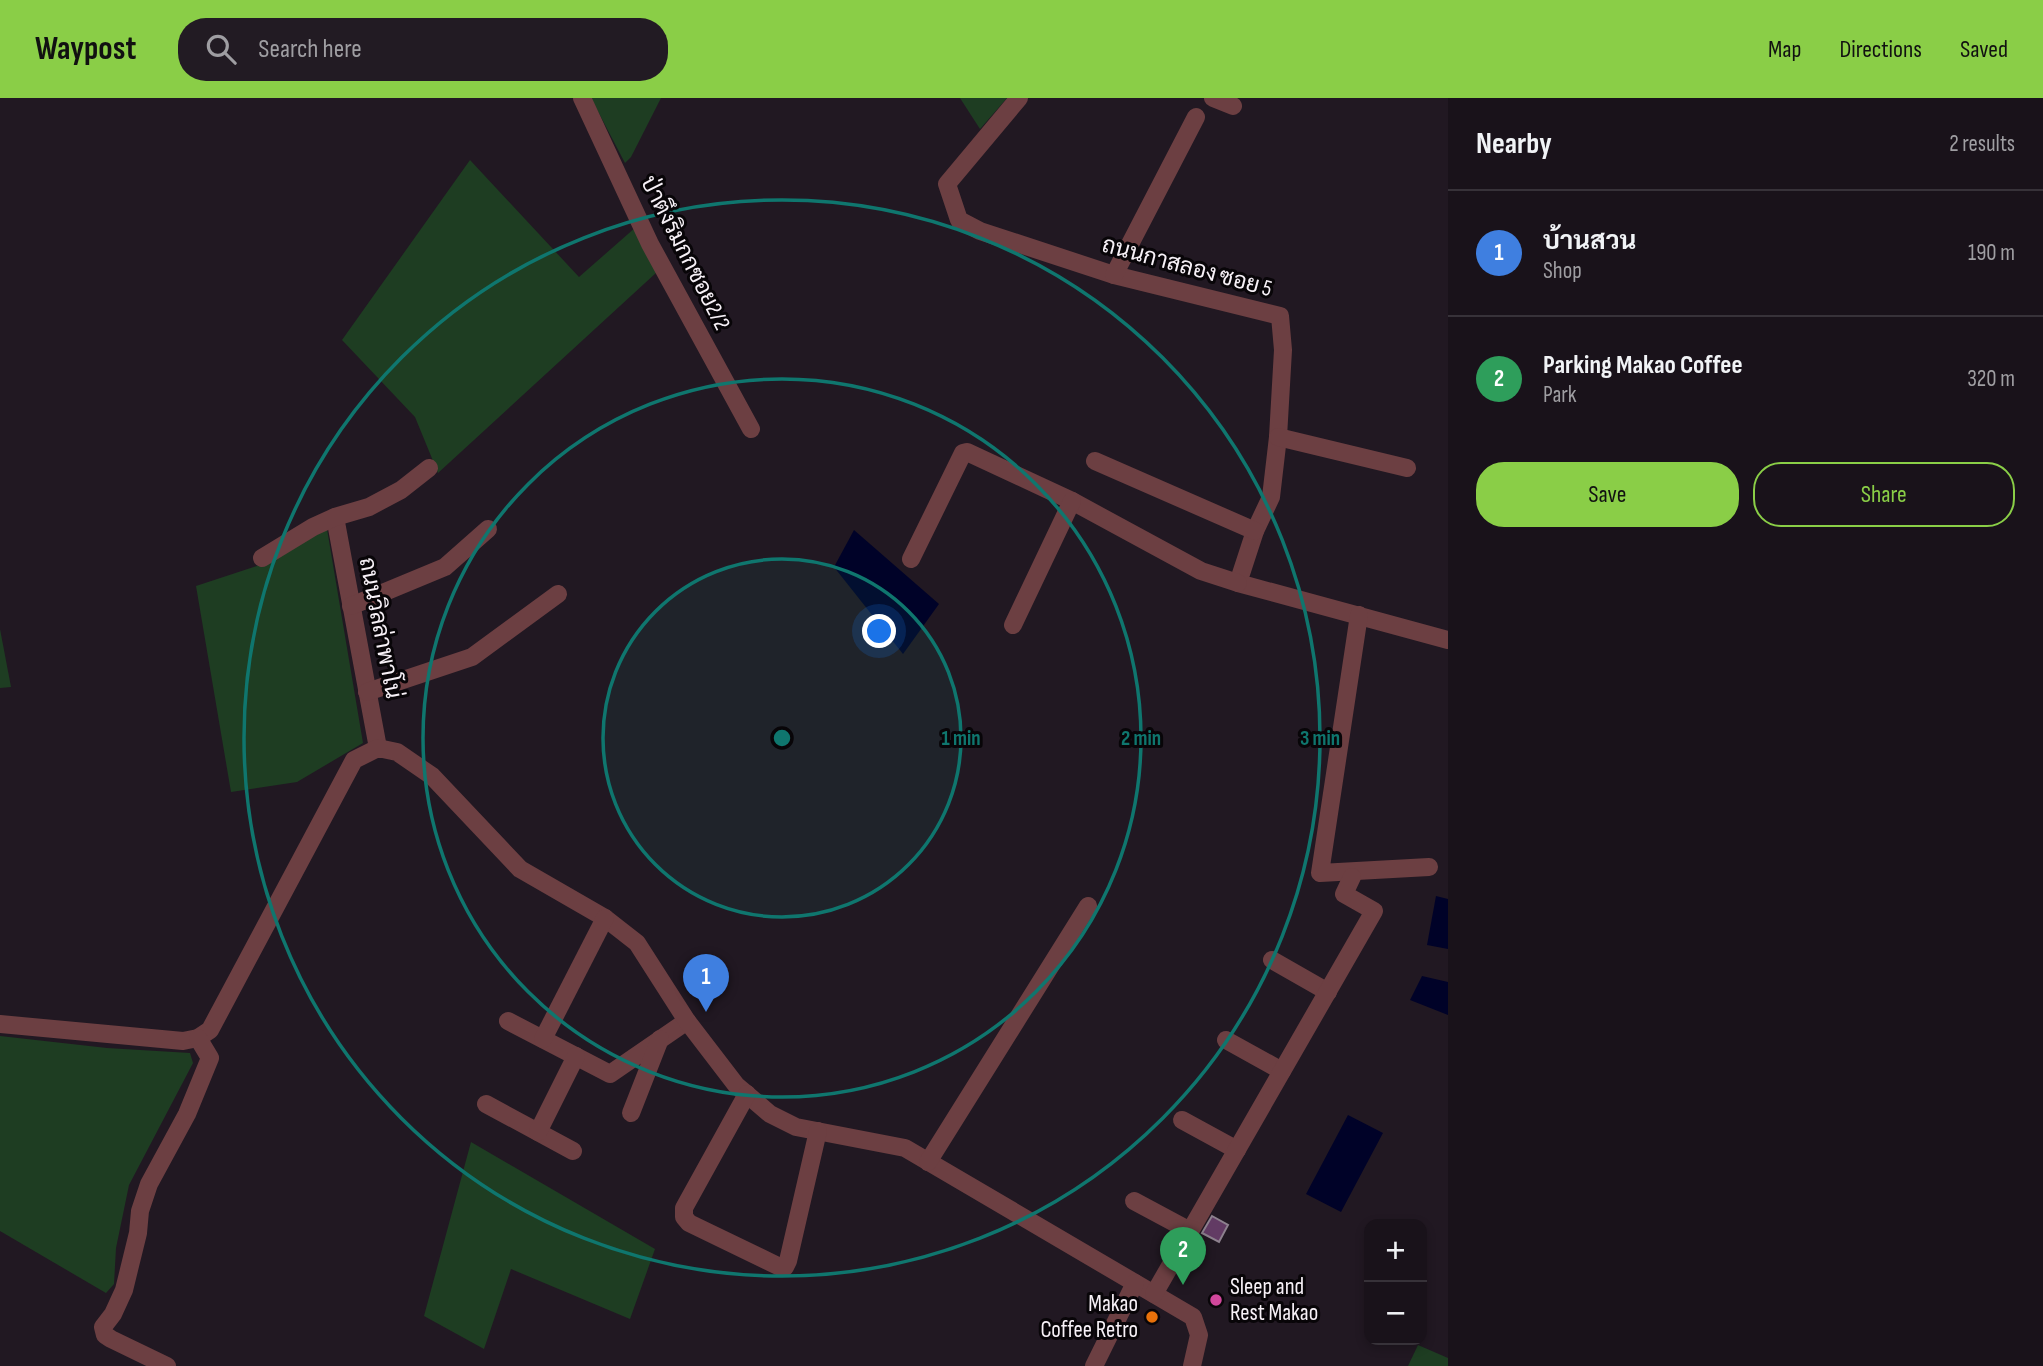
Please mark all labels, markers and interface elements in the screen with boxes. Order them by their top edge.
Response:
search box [178,18,668,81]
text: Waypost [35,29,136,69]
icon: search [202,30,240,68]
text: Search here [258,34,362,65]
text: Map [1768,35,1801,64]
text: Directions [1839,35,1922,64]
text: Saved [1960,35,2008,64]
text: Nearby [1476,126,1552,162]
text: 2 results [1949,130,2015,158]
street label: ป่าตึงริมกกซอย2/2 [634,171,737,335]
text: บ้านสวน [1543,226,1637,257]
street label: ถนนกาสลอง ซอย 5 [1099,231,1275,303]
text: 1 [1494,239,1504,267]
text: 190 m [1968,239,2015,267]
text: Shop [1543,257,1582,285]
text: Parking Makao Coffee [1543,350,1743,381]
text: 2 [1494,365,1504,393]
text: 320 m [1967,365,2015,393]
text: Park [1543,381,1577,409]
button: Save [1476,462,1739,527]
button: Share [1753,462,2015,527]
street label: ถนนวิลล่าพาโน่ [353,554,410,701]
your location [862,614,896,648]
centre of rings [770,726,794,750]
text: 1 min [941,726,981,751]
text: 2 min [1121,726,1161,751]
text: 3 min [1300,726,1340,751]
pin: 1 [683,954,729,1012]
map controls [1364,1219,1427,1345]
button: + [1364,1219,1427,1282]
pin: 2 [1160,1227,1206,1285]
place label: Sleep and Rest Makao [1230,1273,1318,1327]
button: − [1364,1282,1427,1345]
place label: Makao Coffee Retro [1040,1290,1138,1344]
marker: Sleep and Rest Makao [1208,1292,1224,1308]
marker: Makao Coffee Retro [1144,1309,1160,1325]

